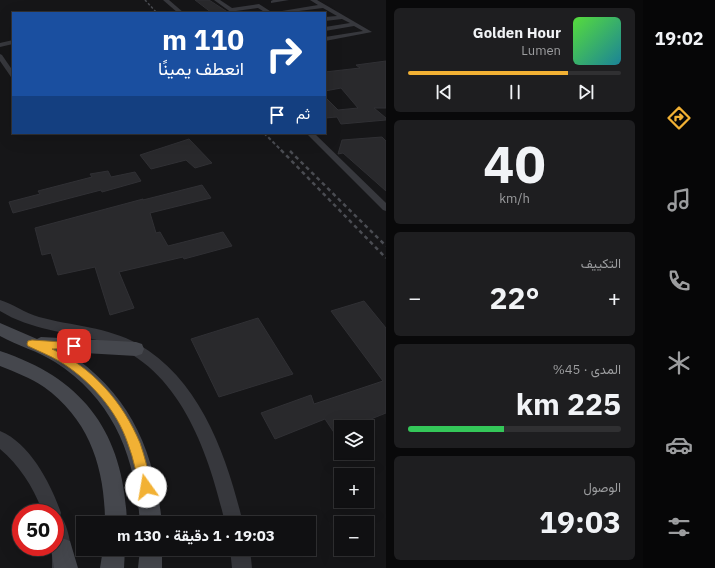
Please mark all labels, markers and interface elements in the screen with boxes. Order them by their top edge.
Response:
text: 110 m [162,21,244,58]
text: Golden Hour [473,23,561,42]
text: 19:02 [654,27,704,50]
icon: right [258,28,310,80]
text: Lumen [521,42,561,59]
text: انعطف يمينًا [158,57,244,80]
icon: previous [433,81,455,103]
icon: pause [504,81,526,103]
icon: next [575,81,597,103]
icon: arrive [266,104,288,126]
text: ثم [296,104,310,123]
icon: directions [665,104,693,132]
text: 40 [483,130,546,197]
icon: music [665,186,693,214]
text: km/h [499,190,530,207]
text: التكييف [581,255,621,272]
icon: phone [665,267,693,295]
text: 22° [489,278,540,317]
text: − [408,283,421,312]
text: + [608,283,621,312]
pin [57,329,91,363]
icon: arrive [63,335,85,357]
icon: climate [665,349,693,377]
text: المدى · 45% [553,361,621,378]
text: 225 km [516,384,621,423]
map controls [334,420,374,556]
button: layers [334,420,374,460]
icon: car [665,431,693,459]
position arrow [125,466,167,508]
button: + [334,468,374,508]
text: الوصول [583,479,621,496]
text: 19:03 [539,502,621,541]
speed limit sign: 50 [12,504,64,556]
icon: filters [665,513,693,541]
button: − [334,516,374,556]
text: 19:03 · 1 دقيقة · 130 m [117,526,275,545]

